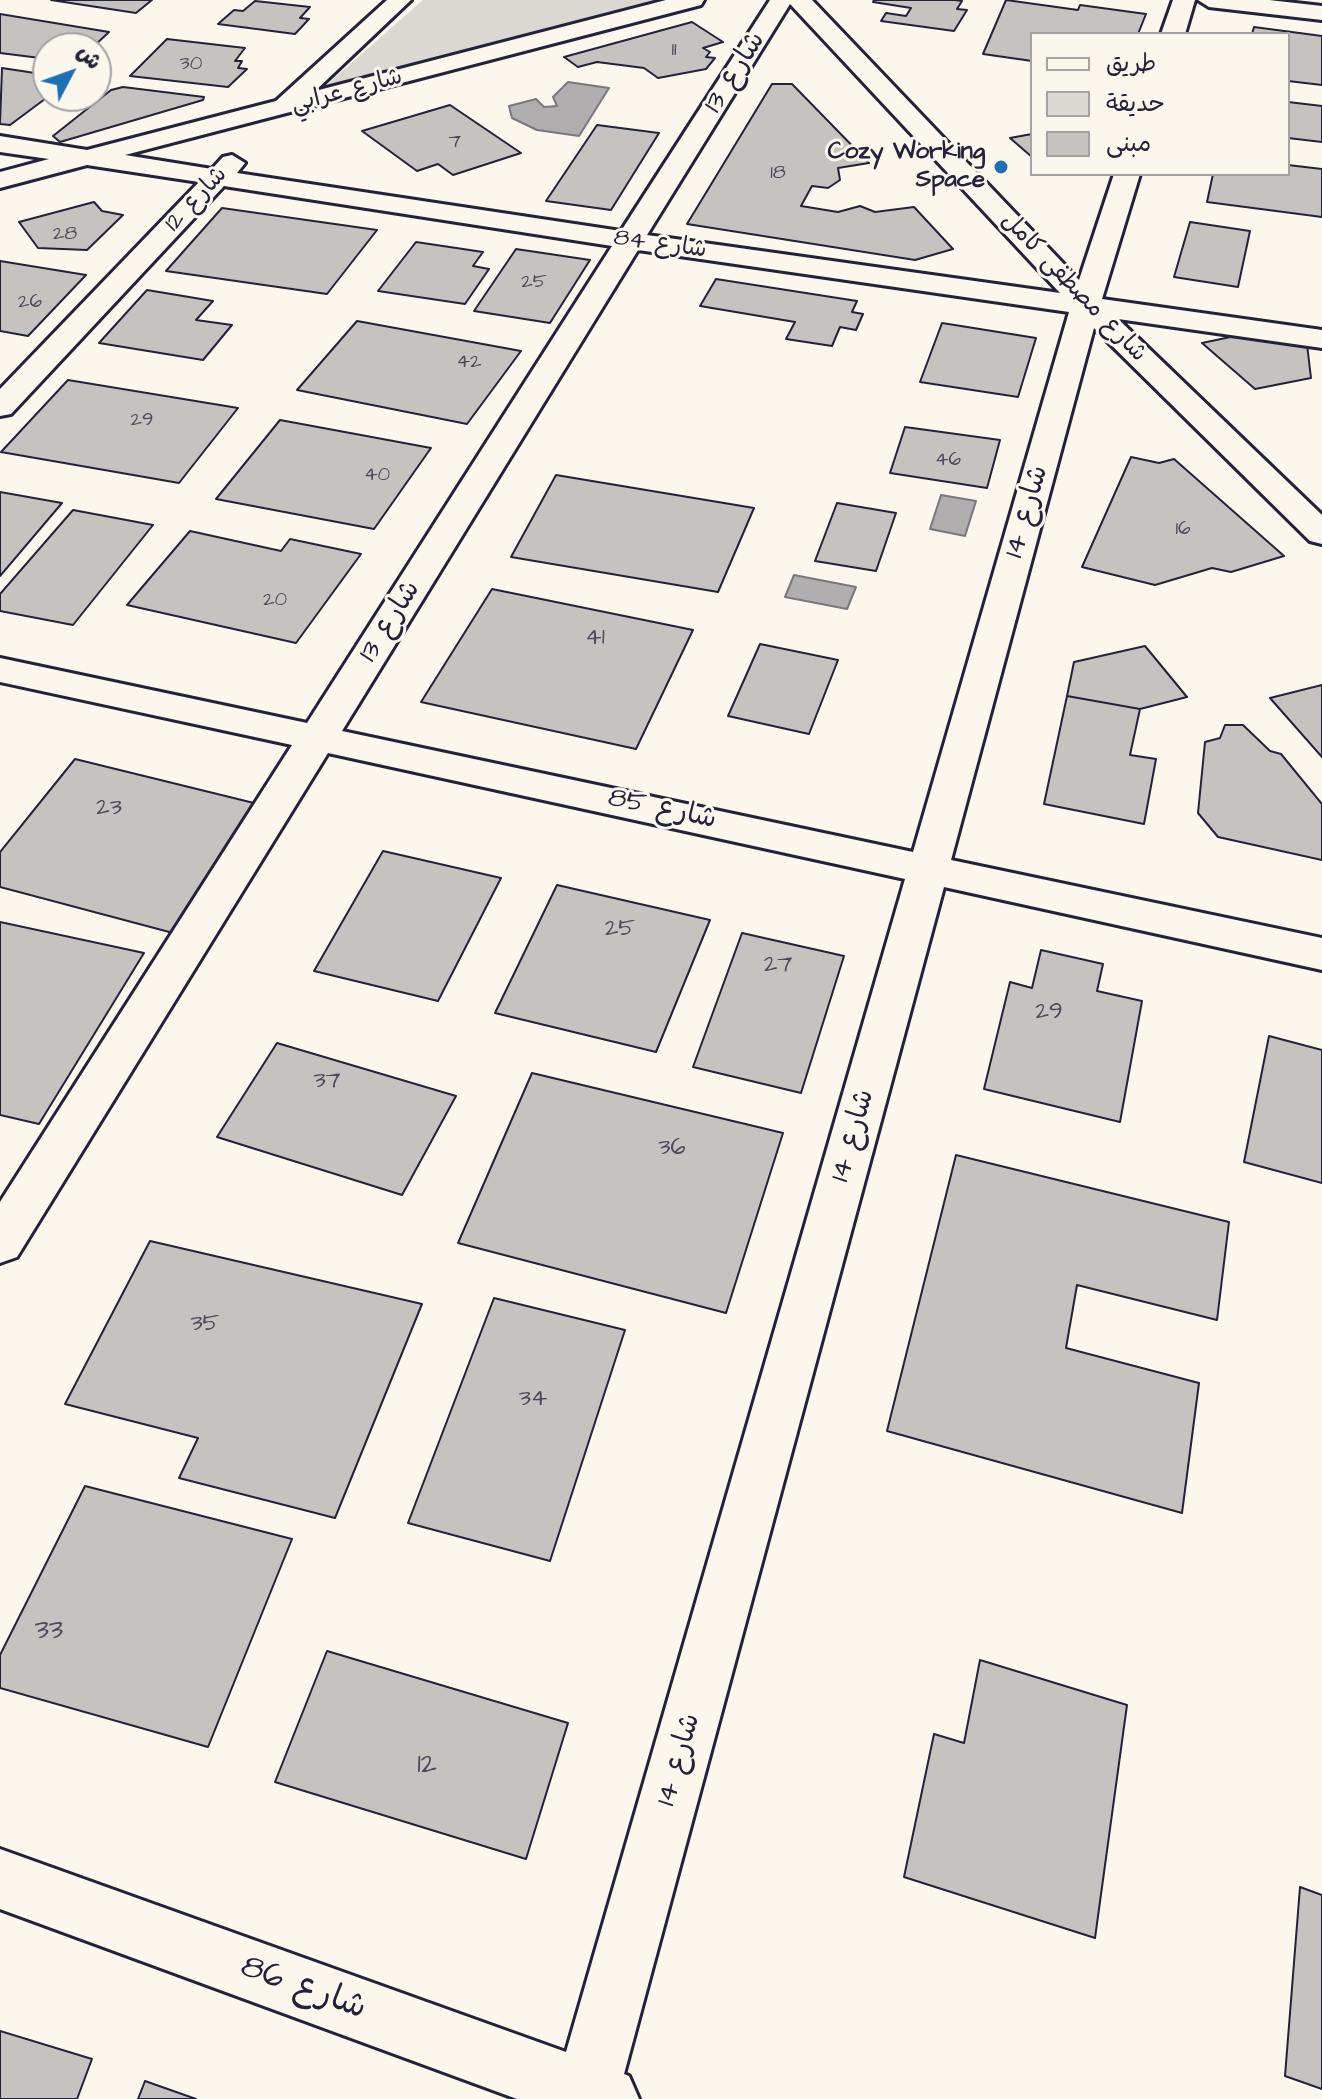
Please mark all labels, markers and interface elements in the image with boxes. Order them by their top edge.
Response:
street label: شارع 13 [698,26,774,120]
north arrow [32,32,112,112]
legend [1030,32,1290,176]
text: ش [69,38,109,77]
house number: 11 [671,39,677,63]
text: طريق [1106,47,1156,81]
house number: 30 [180,53,202,77]
street label: شارع عرابي [288,63,406,121]
text: حديقة [1106,87,1165,121]
text: مبنى [1106,127,1151,161]
house number: 7 [449,131,461,155]
place label: Cozy Working Space [828,139,985,195]
marker: Cozy Working Space [992,158,1010,176]
street label: شارع 12 [160,162,234,238]
house number: 18 [770,162,786,186]
street label: شارع مصطفى كامل [994,207,1152,369]
house number: 28 [53,223,77,247]
street label: شارع 84 [612,224,708,266]
house number: 25 [521,271,547,295]
house number: 26 [18,291,42,315]
house number: 42 [456,351,482,375]
house number: 29 [131,409,153,433]
house number: 46 [935,449,961,473]
street label: شارع 14 [999,462,1057,562]
house number: 40 [364,464,390,488]
house number: 16 [1175,518,1191,542]
street label: شارع 13 [353,575,429,669]
house number: 20 [263,589,287,613]
house number: 41 [585,625,605,653]
street label: شارع 85 [605,782,719,838]
house number: 23 [96,795,122,823]
house number: 25 [605,916,635,944]
house number: 27 [764,952,792,980]
house number: 29 [1035,999,1063,1027]
house number: 37 [314,1068,340,1096]
street label: شارع 14 [825,1086,883,1186]
house number: 36 [658,1135,686,1163]
house number: 35 [190,1311,220,1339]
house number: 34 [519,1386,547,1414]
house number: 33 [35,1615,63,1649]
street label: شارع 14 [651,1710,709,1810]
house number: 12 [417,1749,437,1783]
street label: شارع 86 [235,1948,371,2030]

